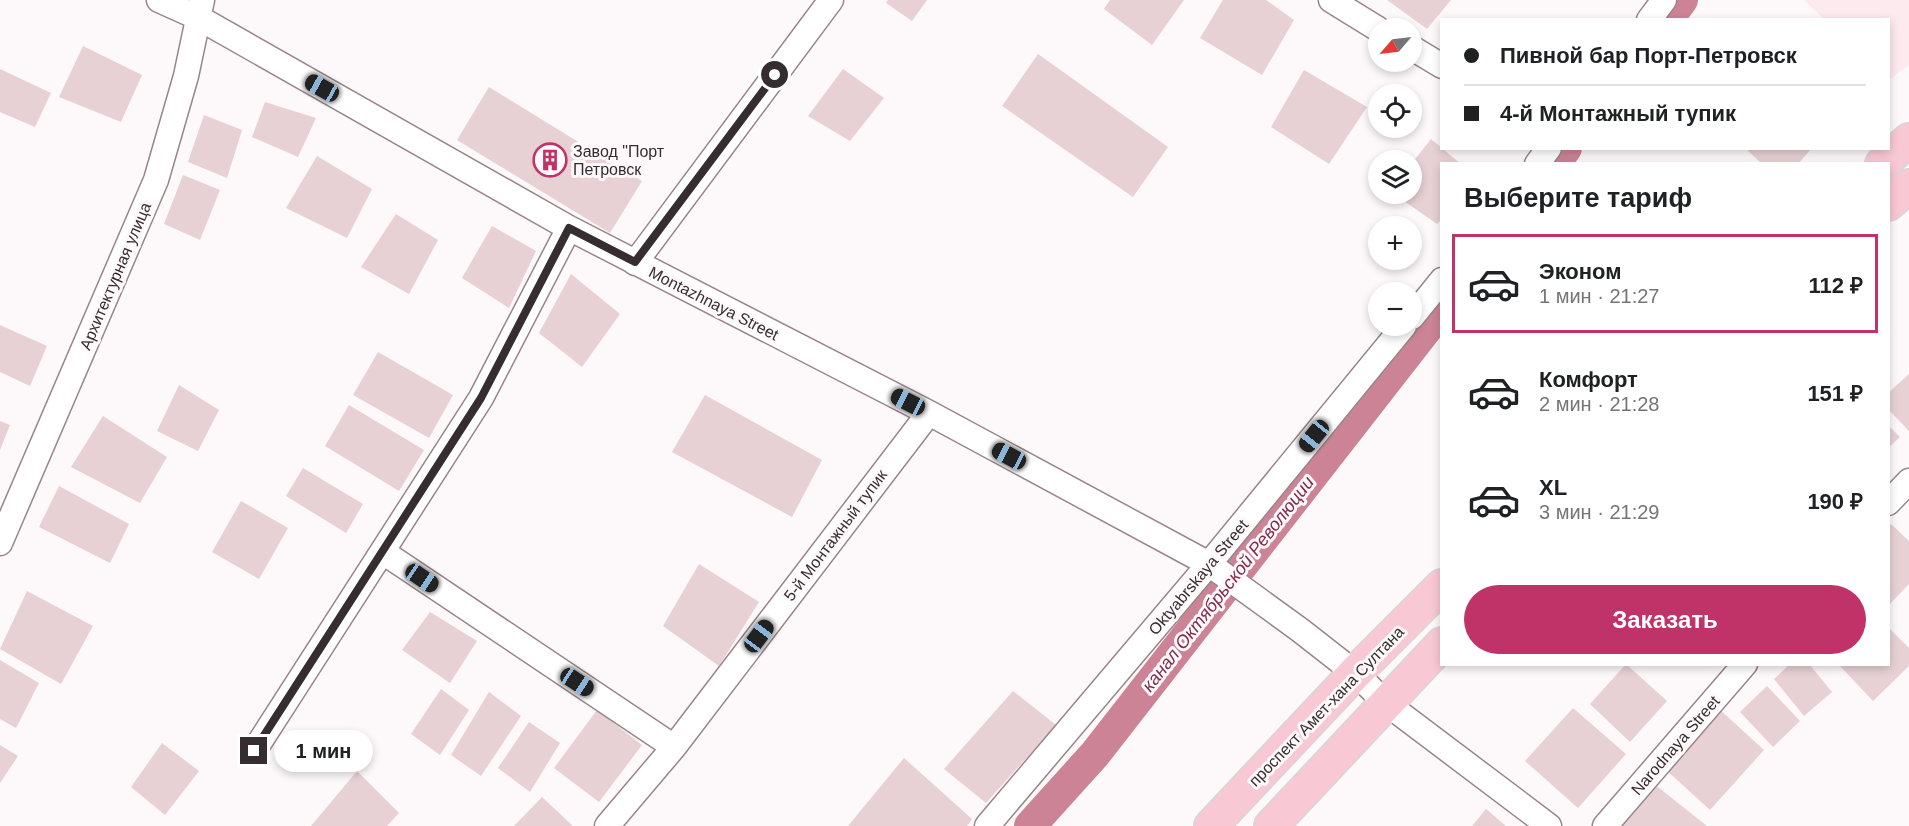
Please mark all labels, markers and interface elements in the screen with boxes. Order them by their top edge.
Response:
north arrow [1368,18,1422,72]
map controls [1368,18,1422,336]
text: Пивной бар Порт-Петровск [1500,43,1797,68]
route start [761,61,788,88]
car [302,71,342,105]
button: locate [1368,84,1422,138]
text: 4-й Монтажный тупик [1500,101,1736,126]
building icon: Завод "Порт Петровск [532,142,568,178]
place label: Завод "Порт Петровск [573,143,665,178]
button: layers [1368,150,1422,204]
text: Выберите тариф [1464,183,1692,213]
street label: Архитектурная улица [77,200,154,353]
button: + [1368,216,1422,270]
icon: car [1467,257,1521,311]
text: Эконом [1539,259,1622,284]
street label: Montazhnaya Street [646,263,782,344]
text: 112 ₽ [1809,273,1863,298]
button: − [1368,282,1422,336]
text: 1 мин · 21:27 [1539,285,1659,307]
icon: car [1467,365,1521,419]
text: Комфорт [1539,367,1638,392]
text: 151 ₽ [1807,381,1863,406]
car [888,386,928,418]
text: 2 мин · 21:28 [1539,393,1659,415]
car [1296,416,1332,456]
car [989,440,1029,472]
street label: 5-й Монтажный тупик [781,466,891,604]
water label: канал Октябрьской Революции [1138,473,1318,695]
icon: car [1467,473,1521,527]
text: XL [1539,475,1567,500]
text: 190 ₽ [1807,489,1863,514]
text: 3 мин · 21:29 [1539,501,1659,523]
street label: Oktyabrskaya Street [1145,516,1252,638]
car [402,560,442,596]
button: Заказать [1464,585,1866,654]
car [741,616,777,656]
street label: проспект Амет-хана Султана [1246,623,1407,790]
car [557,665,597,699]
street label: Narodnaya Street [1628,692,1723,798]
callout: 1 мин [275,730,374,772]
route end [240,737,267,764]
text: 1 мин [296,740,351,762]

